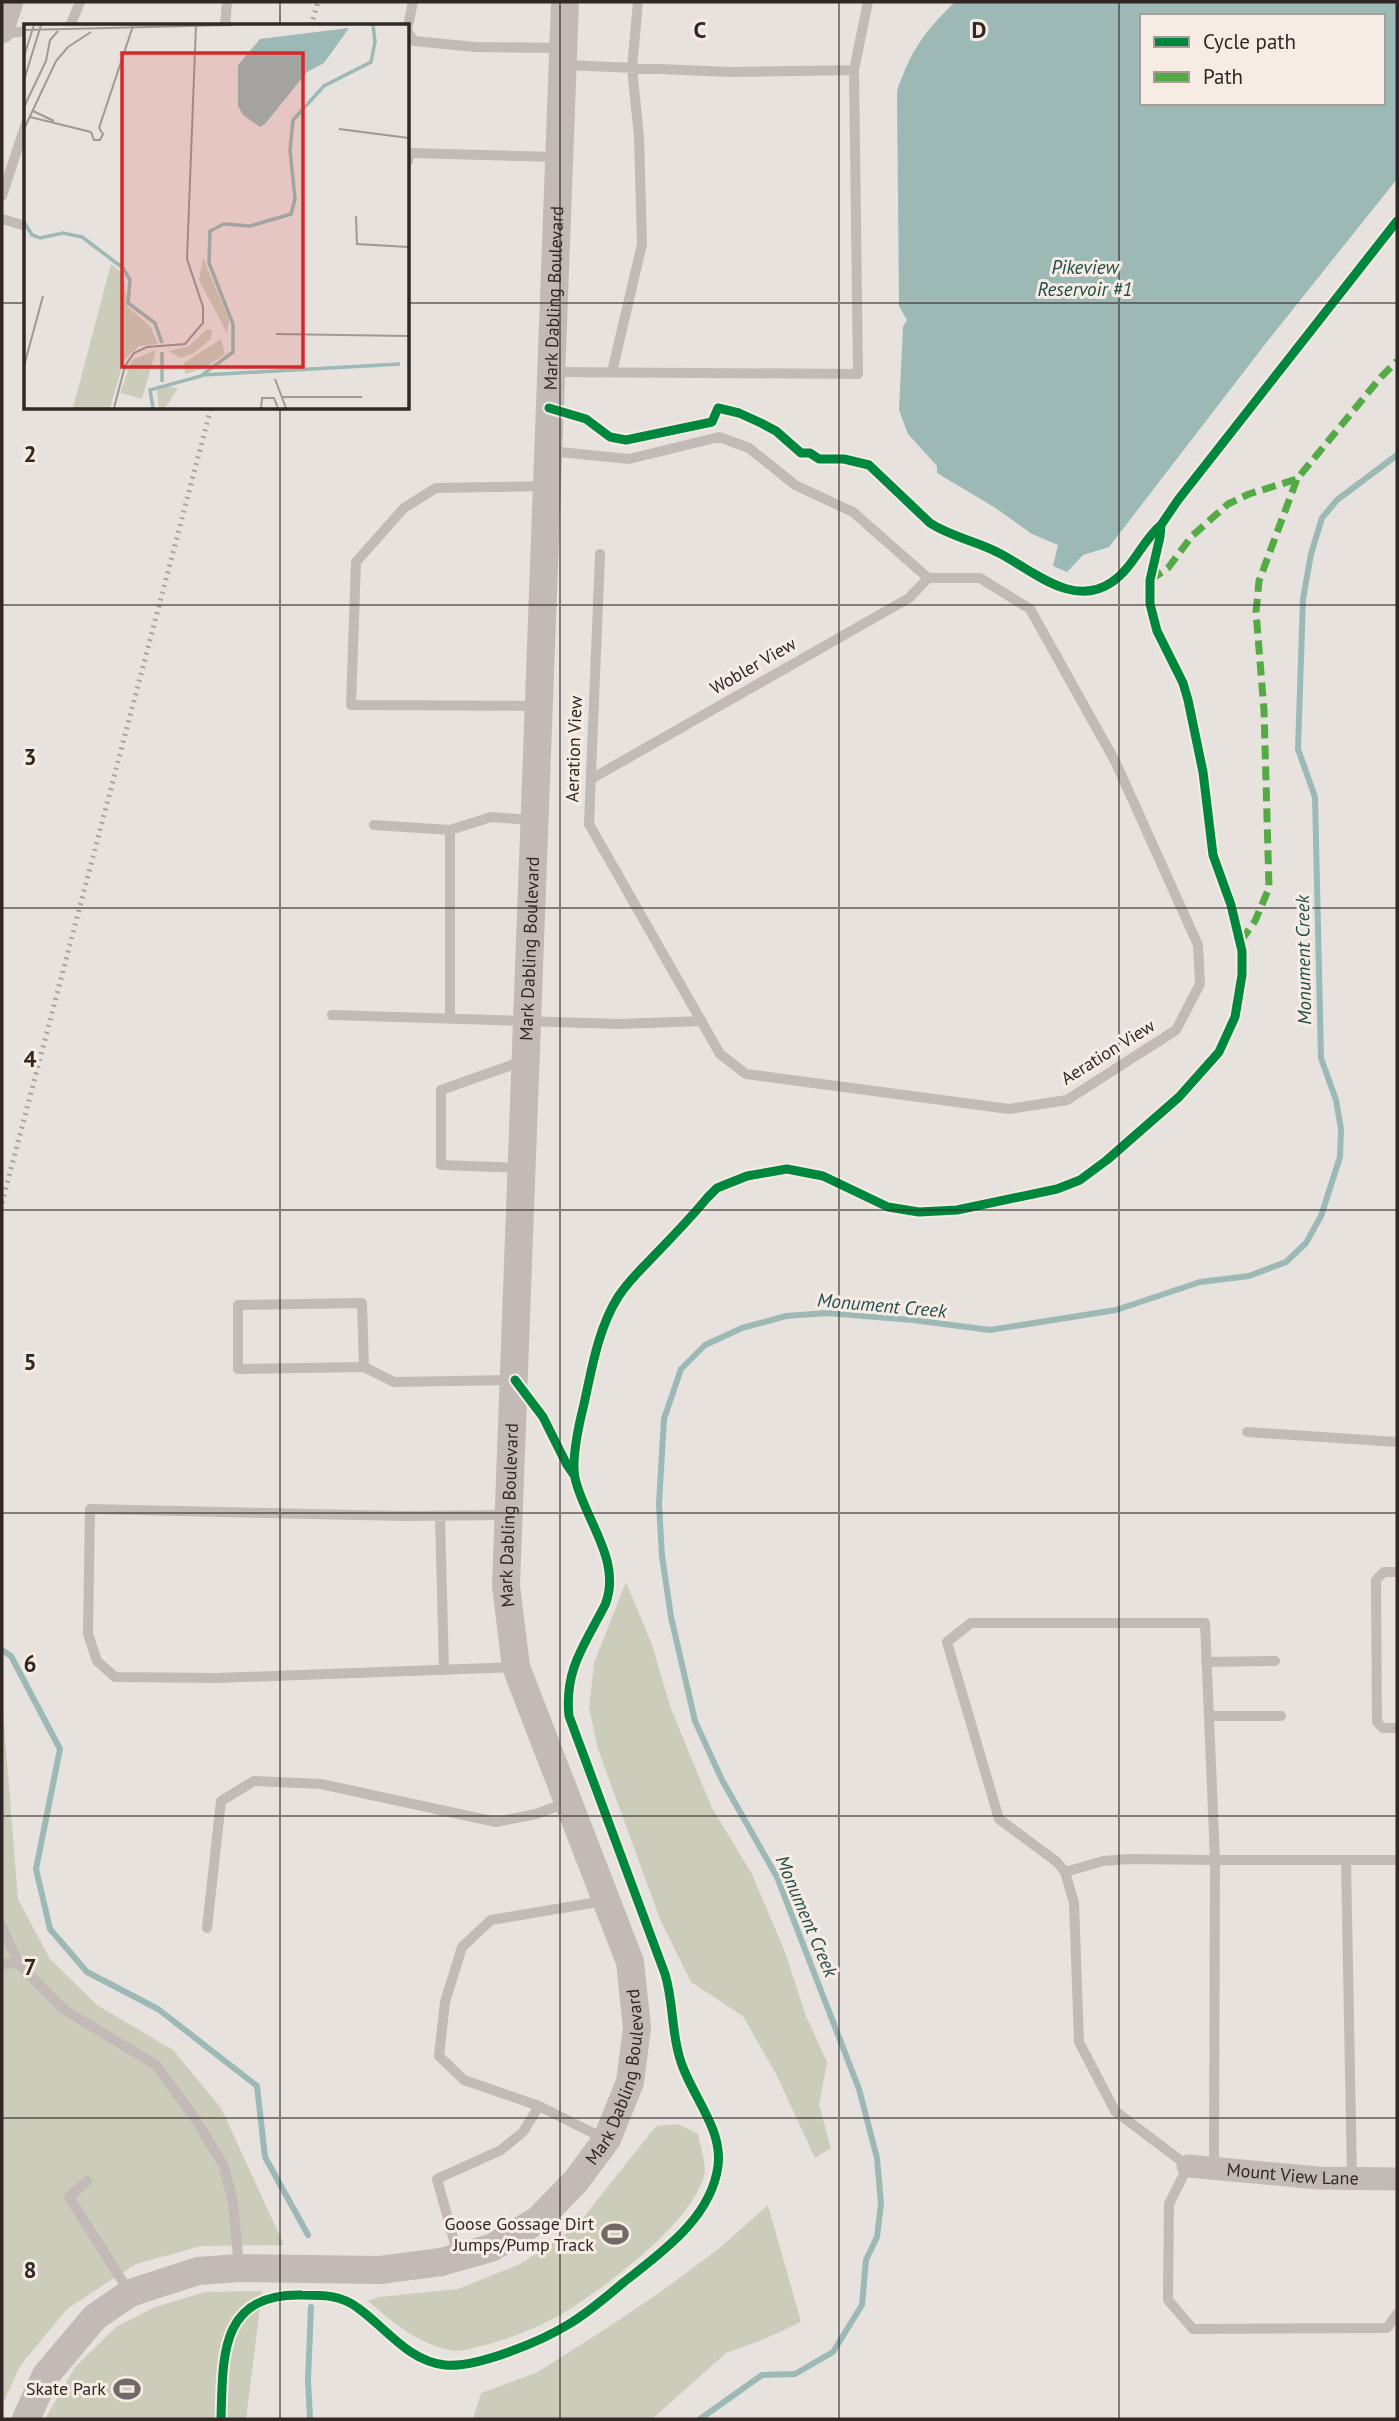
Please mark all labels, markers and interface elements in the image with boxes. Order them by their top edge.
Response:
legend [1140,14,1385,105]
text: C [694,15,707,44]
text: D [972,15,986,44]
inset map [24,24,410,410]
text: Cycle path [1203,28,1296,55]
text: Path [1203,63,1243,90]
street label: Mark Dabling Boulevard [539,206,568,391]
water label: Pikeview Reservoir #1 [1038,255,1132,301]
text: 2 [23,439,37,468]
street label: Wobler View [706,631,801,699]
street label: Aeration View [560,695,587,803]
text: 3 [23,742,37,771]
street label: Mark Dabling Boulevard [514,856,544,1041]
water label: Monument Creek [1290,893,1316,1025]
street label: Aeration View [1057,1013,1160,1090]
text: 4 [23,1044,37,1073]
water label: Monument Creek [816,1287,949,1323]
text: 5 [23,1347,37,1376]
street label: Mark Dabling Boulevard [494,1423,523,1609]
text: 6 [23,1649,37,1678]
water label: Monument Creek [771,1852,844,1982]
text: 7 [23,1952,37,1981]
street label: Mark Dabling Boulevard [580,1988,648,2169]
street label: Mount View Lane [1226,2158,1359,2190]
place label: Goose Gossage Dirt Jumps/Pump Track [444,2212,594,2256]
sports icon: Goose Gossage Dirt Jumps/Pump Track [600,2219,630,2249]
text: 8 [23,2255,37,2284]
sports icon: Skate Park [112,2374,142,2404]
place label: Skate Park [26,2377,106,2400]

